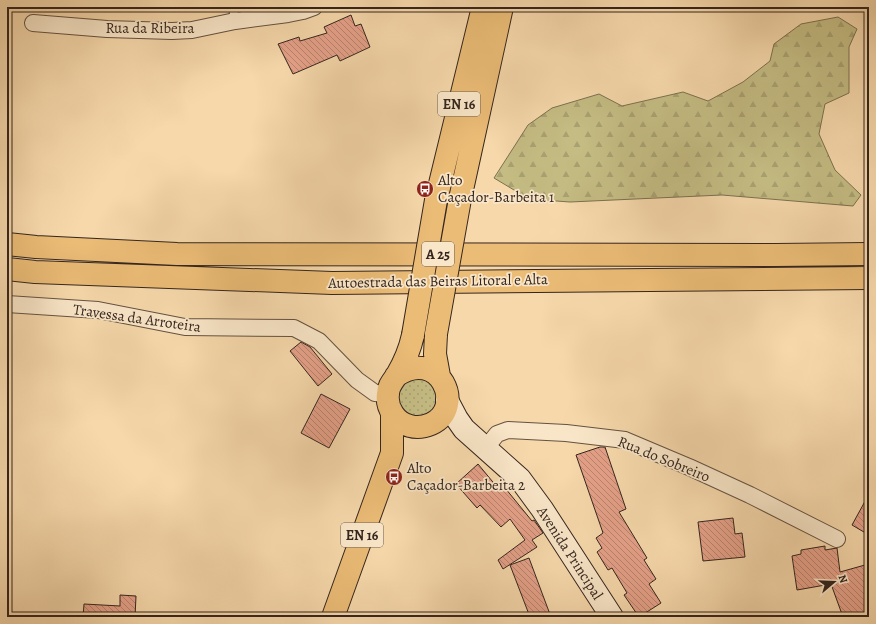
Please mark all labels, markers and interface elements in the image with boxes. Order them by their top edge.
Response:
street label: Rua da Ribeira [105,18,195,38]
road number: EN 16 [438,92,480,116]
place label: Alto Caçador-Barbeita 1 [437,170,554,207]
bus stop icon: Alto Caçador-Barbeita 1 [415,179,435,199]
road number: A 25 [422,242,454,266]
street label: Autoestrada das Beiras Litoral e Alta [327,269,548,293]
street label: Travessa da Arroteira [72,299,202,337]
street label: Rua do Sobreiro [615,431,713,487]
place label: Alto Caçador-Barbeita 2 [406,458,525,495]
bus stop icon: Alto Caçador-Barbeita 2 [384,467,404,487]
street label: Avenida Principal [532,502,608,604]
road number: EN 16 [341,523,383,547]
north arrow [814,562,854,602]
text: N [835,573,851,585]

